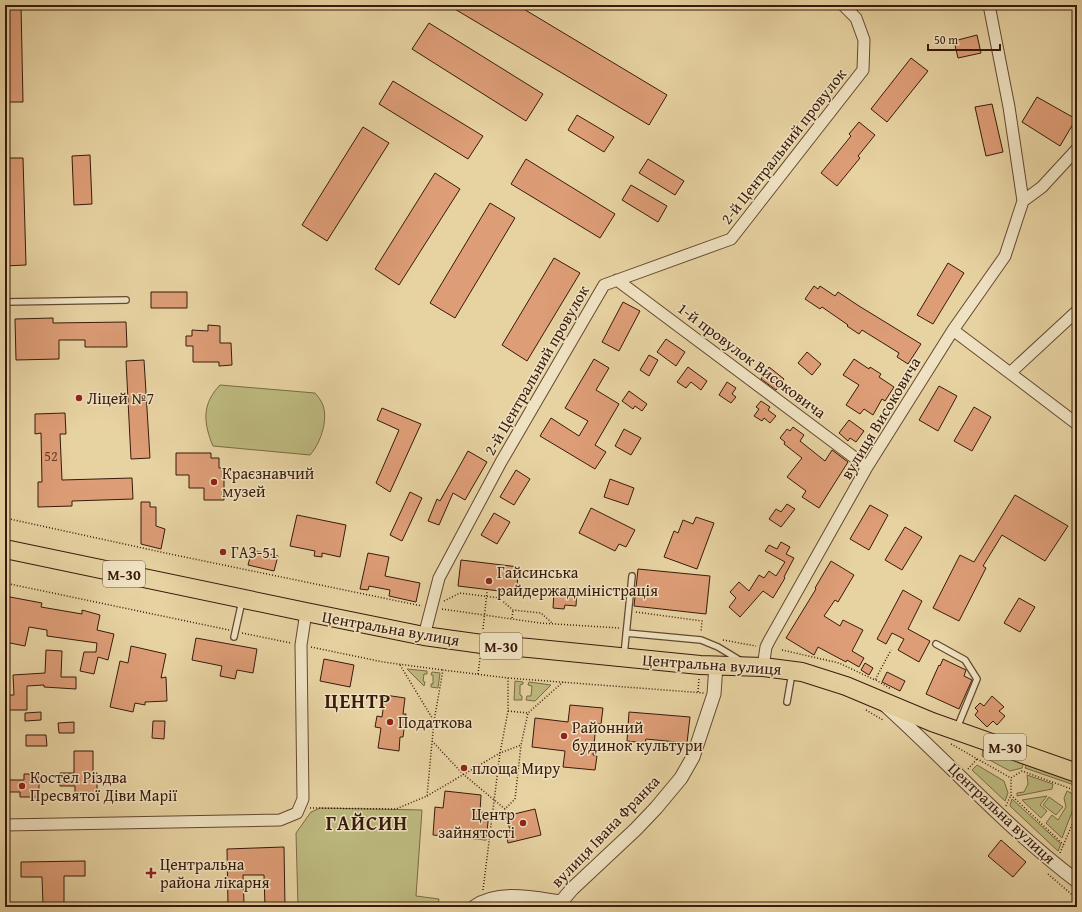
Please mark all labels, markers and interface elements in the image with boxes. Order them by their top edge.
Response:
scale bar [928,26,1000,52]
text: 50 m [934,31,958,48]
street label: 2-й Центральний провулок [714,62,852,229]
street label: 2-й Центральний провулок [477,280,595,459]
street label: 1-й провулок Високовича [673,296,832,424]
street label: вулиця Високовича [834,352,926,484]
place label: Ліцей №7 [87,386,154,410]
marker: Ліцей №7 [74,393,84,403]
house number: 52 [44,446,58,466]
place label: Краєзнавчий музей [222,461,315,503]
marker: Краєзнавчий музей [209,477,219,487]
place label: ГАЗ-51 [231,540,278,564]
marker: ГАЗ-51 [218,547,228,557]
place label: Гайсинська райдержадміністрація [497,560,658,602]
road number: М-30 [103,561,145,587]
marker: Гайсинська райдержадміністрація [484,576,494,586]
street label: Центральна вулиця [320,604,462,652]
road number: М-30 [480,633,522,659]
street label: Центральна вулиця [642,647,782,681]
district label: ЦЕНТР [325,686,391,715]
place label: Податкова [398,710,473,734]
place label: Районний будинок культури [572,715,703,757]
marker: Податкова [385,717,395,727]
marker: Районний будинок культури [559,731,569,741]
road number: М-30 [984,734,1026,760]
place label: площа Миру [472,756,560,780]
street label: Центральна вулиця [943,757,1061,869]
marker: площа Миру [459,763,469,773]
place label: Костел Різдва Пресвятої Діви Марії [30,765,178,807]
street label: вулиця Івана Франка [545,769,665,892]
marker: Костел Різдва Пресвятої Діви Марії [17,781,27,791]
place label: Центр зайнятості [438,802,516,844]
district label: ГАЙСИН [326,808,408,837]
marker: Центр зайнятості [518,818,528,828]
place label: Центральна района лікарня [160,852,270,894]
marker: Центральна района лікарня [145,867,157,879]

